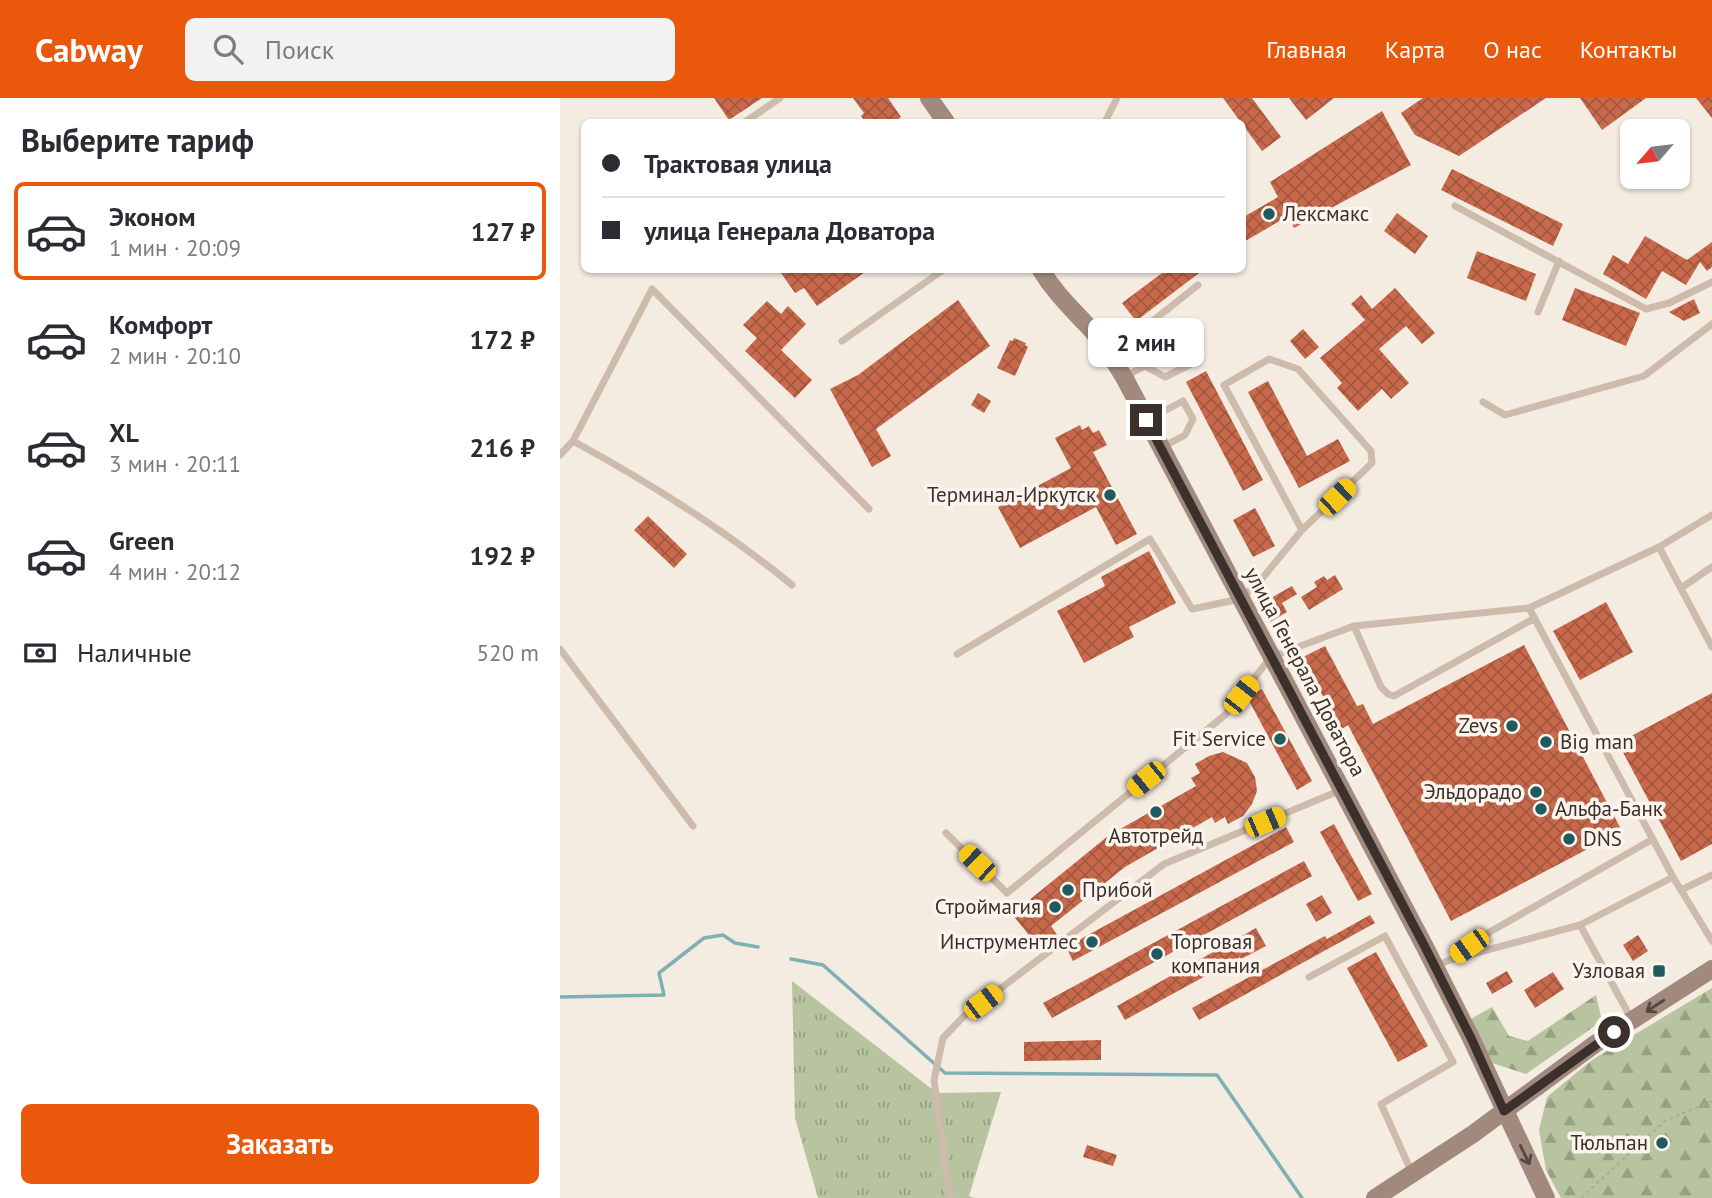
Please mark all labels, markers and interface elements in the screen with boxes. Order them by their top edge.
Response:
search box [185,18,675,81]
text: Cabway [35,28,143,71]
icon: search [209,30,247,68]
text: Поиск [265,33,334,66]
text: Главная [1266,34,1347,65]
text: Карта [1385,34,1445,65]
text: О нас [1483,34,1542,65]
text: Контакты [1580,34,1677,65]
text: Выберите тариф [21,119,254,161]
north arrow [1620,119,1690,189]
map controls [1620,119,1690,189]
text: Трактовая улица [644,147,832,180]
icon: car [25,200,88,263]
text: Эконом [109,200,196,233]
place label: Лексмакс [1282,200,1369,227]
marker: Лексмакс [1261,206,1277,222]
text: улица Генерала Доватора [644,214,935,247]
text: 127 ₽ [471,215,535,248]
text: 1 мин · 20:09 [109,233,241,262]
icon: car [25,308,88,371]
text: Комфорт [109,308,212,341]
callout: 2 мин [1088,318,1204,368]
text: 172 ₽ [469,323,535,356]
text: 2 мин [1116,328,1176,357]
text: 2 мин · 20:10 [109,341,241,370]
route end [1130,404,1162,436]
icon: car [25,416,88,479]
text: XL [109,416,139,449]
text: 216 ₽ [469,431,535,464]
text: 3 мин · 20:11 [109,449,241,478]
car [1315,475,1360,519]
place label: Терминал-Иркутск [927,481,1096,508]
marker: Терминал-Иркутск [1102,487,1118,503]
icon: car [25,524,88,587]
text: Green [109,524,174,557]
text: 192 ₽ [469,539,535,572]
text: 4 мин · 20:12 [109,557,241,586]
street label: улица Генерала Доватора [1239,562,1372,781]
icon: cash [21,634,59,672]
text: Наличные [77,636,192,669]
text: 520 m [477,638,539,667]
car [1220,672,1263,718]
place label: Zevs [1458,712,1498,739]
marker: Zevs [1504,718,1520,734]
place label: Fit Service [1172,725,1266,752]
place label: Big man [1560,728,1634,755]
marker: Fit Service [1272,731,1288,747]
marker: Big man [1538,734,1554,750]
car [1124,758,1169,800]
place label: Эльдорадо [1423,778,1522,805]
marker: Эльдорадо [1528,784,1544,800]
place label: Альфа-Банк [1555,795,1663,822]
marker: Альфа-Банк [1533,801,1549,817]
marker: Автотрейд [1148,804,1164,820]
car [1242,804,1289,840]
place label: Автотрейд [1109,822,1203,849]
place label: DNS [1583,825,1622,852]
marker: DNS [1561,831,1577,847]
car [955,841,1000,885]
place label: Прибой [1082,876,1153,903]
marker: Прибой [1060,882,1076,898]
place label: Строймагия [935,893,1041,920]
marker: Строймагия [1047,899,1063,915]
car [1446,925,1493,967]
place label: Инструментлес [940,928,1078,955]
place label: Торговая компания [1171,928,1260,979]
marker: Инструментлес [1084,934,1100,950]
marker: Торговая компания [1149,946,1165,962]
place label: Узловая [1573,957,1645,984]
marker: Узловая [1651,963,1667,979]
car [960,981,1007,1023]
one-way arrow [1645,999,1665,1013]
route start [1598,1016,1630,1048]
button: Заказать [21,1104,539,1184]
place label: Тюльпан [1570,1129,1648,1156]
marker: Тюльпан [1654,1135,1670,1151]
one-way arrow [1519,1144,1533,1165]

